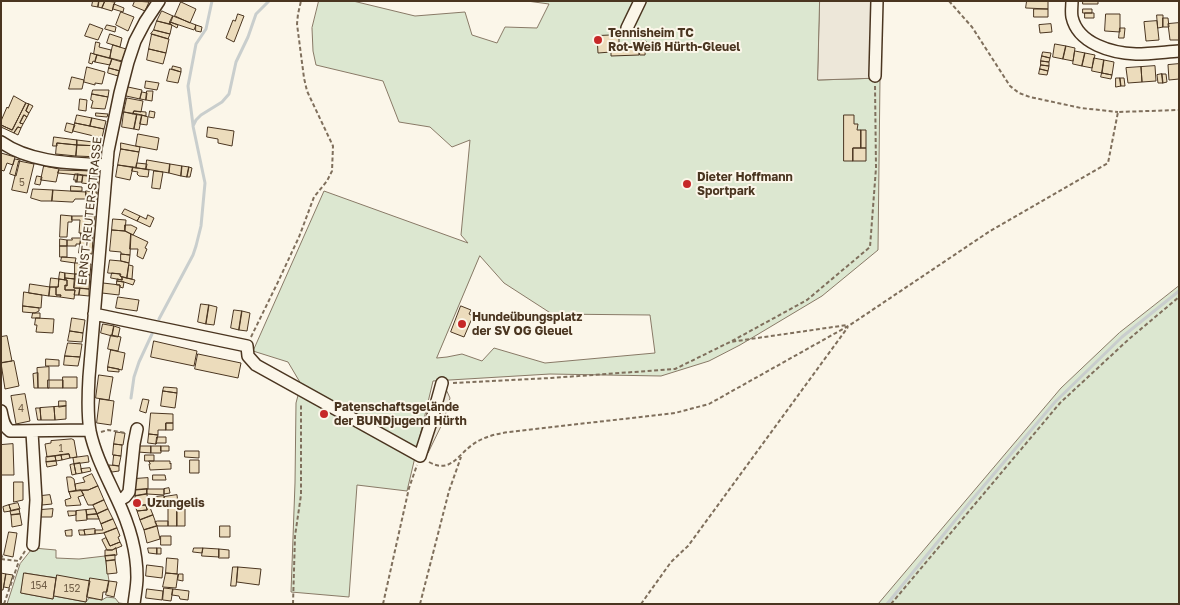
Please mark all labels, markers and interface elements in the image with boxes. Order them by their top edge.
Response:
place label: Tennisheim TC Rot-Weiß Hürth-Gleuel [608,26,740,54]
marker: Tennisheim TC Rot-Weiß Hürth-Gleuel [592,34,604,46]
street label: ERNST-REUTER-STRASSE [75,136,105,286]
place label: Dieter Hoffmann Sportpark [697,170,793,198]
house number: 5 [19,177,25,189]
marker: Dieter Hoffmann Sportpark [681,178,693,190]
place label: Hundeübungsplatz der SV OG Gleuel [472,310,582,338]
marker: Hundeübungsplatz der SV OG Gleuel [456,318,468,330]
place label: Patenschaftsgelände der BUNDjugend Hürth [334,400,467,428]
house number: 4 [18,403,24,415]
marker: Patenschaftsgelände der BUNDjugend Hürth [318,408,330,420]
house number: 1 [59,443,63,455]
place label: Uzungelis [147,496,205,510]
marker: Uzungelis [131,497,143,509]
house number: 154 [31,580,47,592]
house number: 152 [64,583,80,595]

